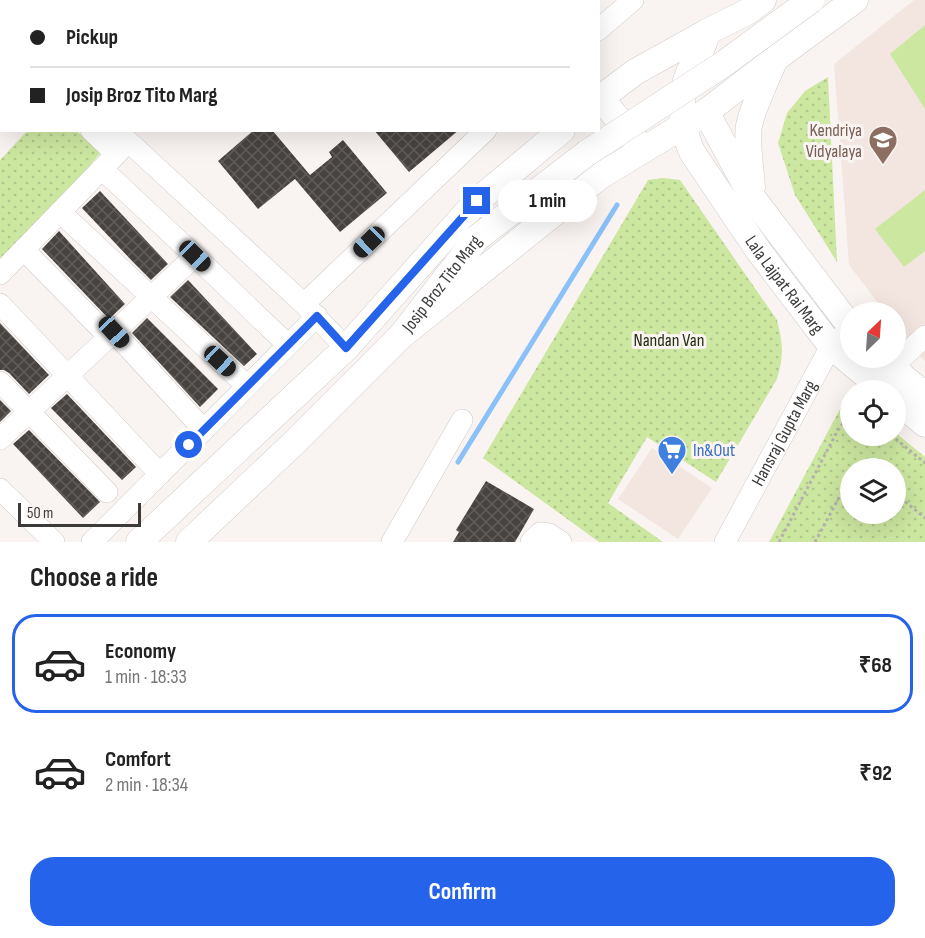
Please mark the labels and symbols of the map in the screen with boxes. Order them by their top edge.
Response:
place label: Kendriya Vidyalaya [806,120,862,162]
school or university icon: Kendriya Vidyalaya [867,124,899,166]
callout: 1 min [498,180,597,222]
route end [463,187,490,214]
car [350,223,388,261]
street label: Josip Broz Tito Marg [397,231,486,337]
street label: Lala Lajpat Rai Marg [740,232,828,338]
car [176,237,214,275]
north arrow [840,302,906,368]
car [95,313,133,351]
park label: Nandan Van [634,330,705,351]
car [201,342,239,380]
street label: Hansraj Gupta Marg [747,377,821,490]
route start [175,431,202,458]
supermarket icon: In&Out [656,434,688,476]
place label: In&Out [693,440,736,461]
scale bar [18,500,141,528]

